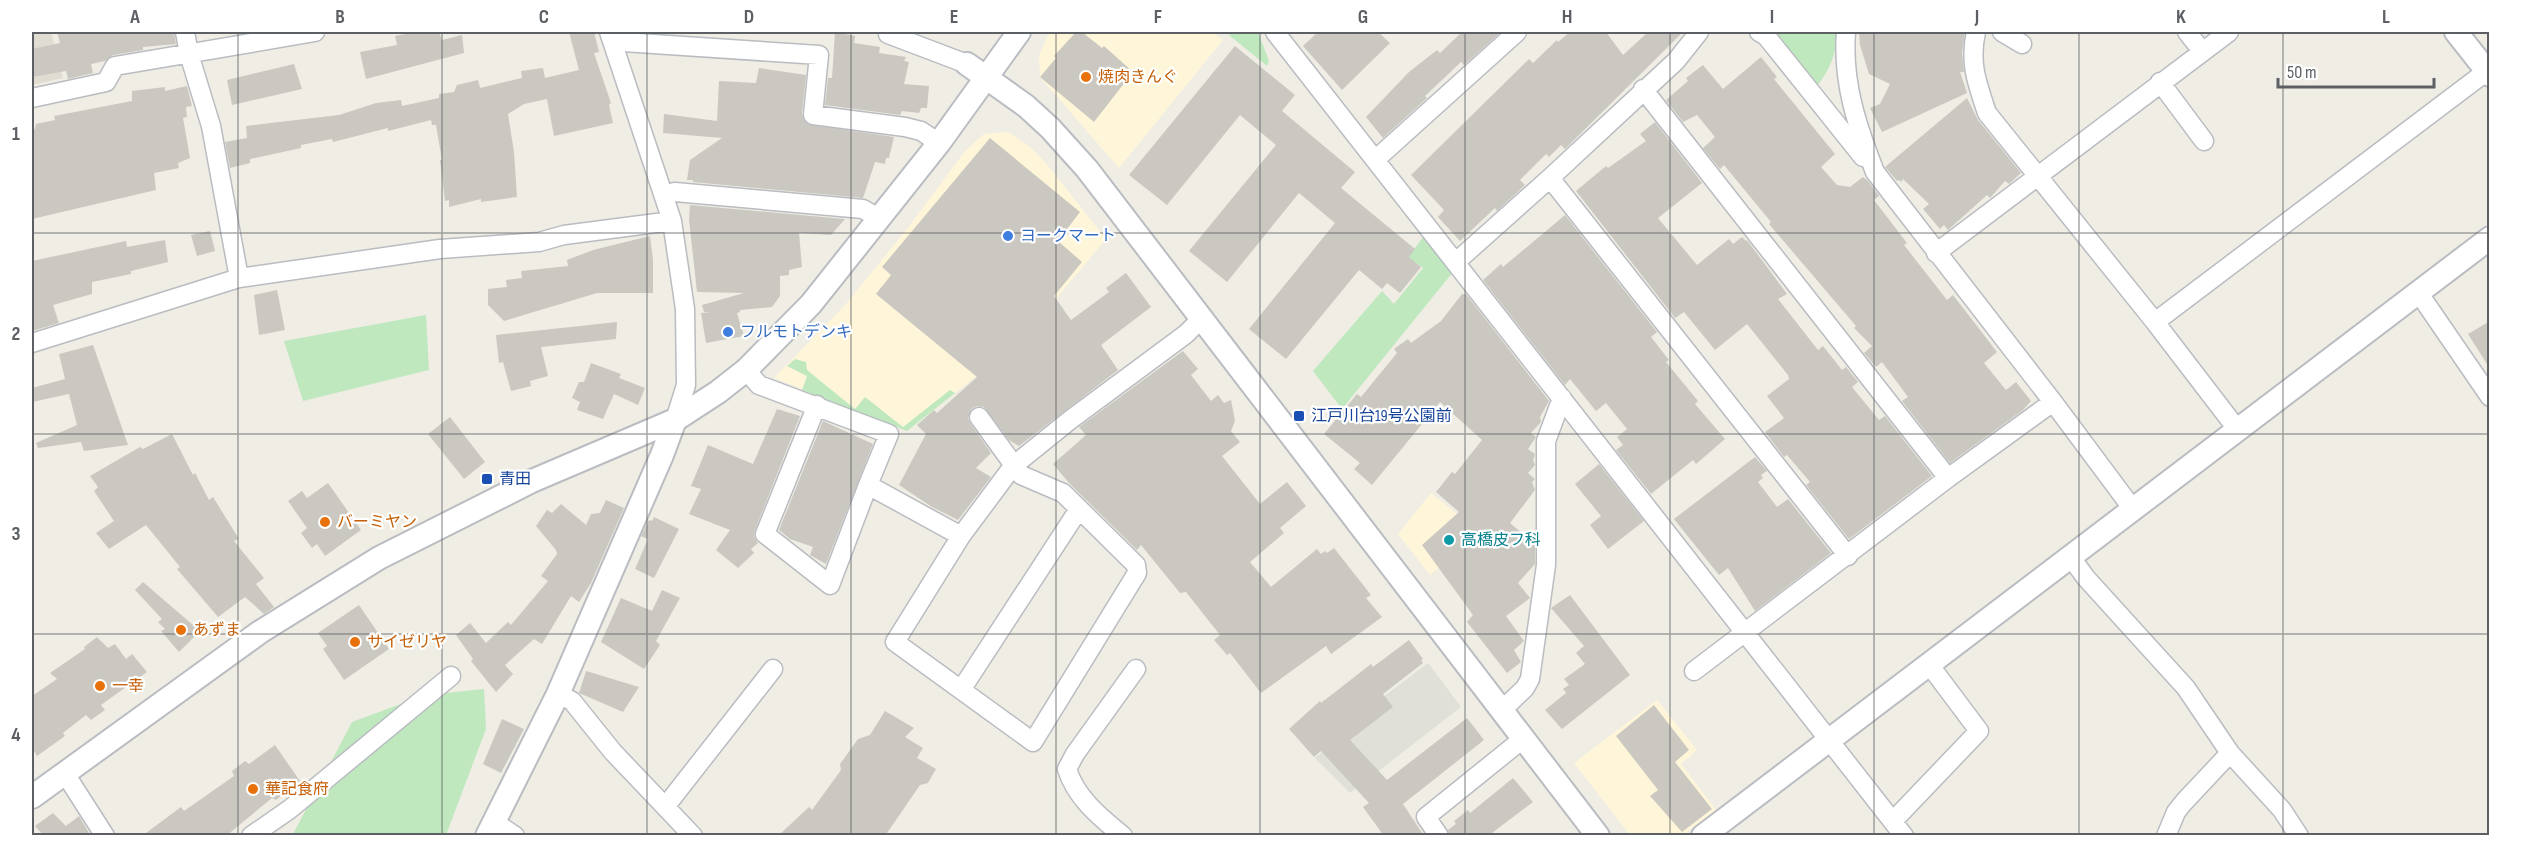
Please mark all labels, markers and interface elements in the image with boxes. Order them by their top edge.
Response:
text: A [129,5,140,29]
text: B [335,5,345,29]
text: C [539,5,549,29]
text: D [744,5,754,29]
text: E [950,5,958,29]
text: F [1154,5,1162,29]
text: G [1358,5,1368,29]
text: H [1562,5,1572,29]
text: I [1770,5,1774,29]
text: J [1974,5,1979,29]
text: K [2176,5,2186,29]
text: L [2382,5,2390,29]
scale bar [2278,51,2434,89]
text: 50 m [2287,62,2317,83]
place label: 焼肉きんぐ [1098,68,1178,87]
marker: 焼肉きんぐ [1079,70,1093,84]
text: 1 [12,122,20,146]
place label: ヨークマート [1020,227,1116,246]
marker: ヨークマート [1001,229,1015,243]
text: 2 [12,322,20,346]
place label: フルモトデンキ [740,323,852,342]
marker: フルモトデンキ [721,325,735,339]
place label: 江戸川台19号公園前 [1311,407,1452,426]
marker: 江戸川台19号公園前 [1292,409,1306,423]
place label: 青田 [499,470,531,489]
marker: 青田 [480,472,494,486]
place label: バーミヤン [337,513,417,532]
marker: バーミヤン [318,515,332,529]
text: 3 [12,522,21,546]
place label: 高橋皮フ科 [1461,531,1541,550]
marker: 高橋皮フ科 [1442,533,1456,547]
place label: あずま [193,621,241,640]
marker: あずま [174,623,188,637]
place label: サイゼリヤ [367,633,447,652]
marker: サイゼリヤ [348,635,362,649]
place label: 一幸 [112,677,144,696]
marker: 一幸 [93,679,107,693]
text: 4 [11,723,21,747]
place label: 華記食府 [265,780,329,799]
marker: 華記食府 [246,782,260,796]

